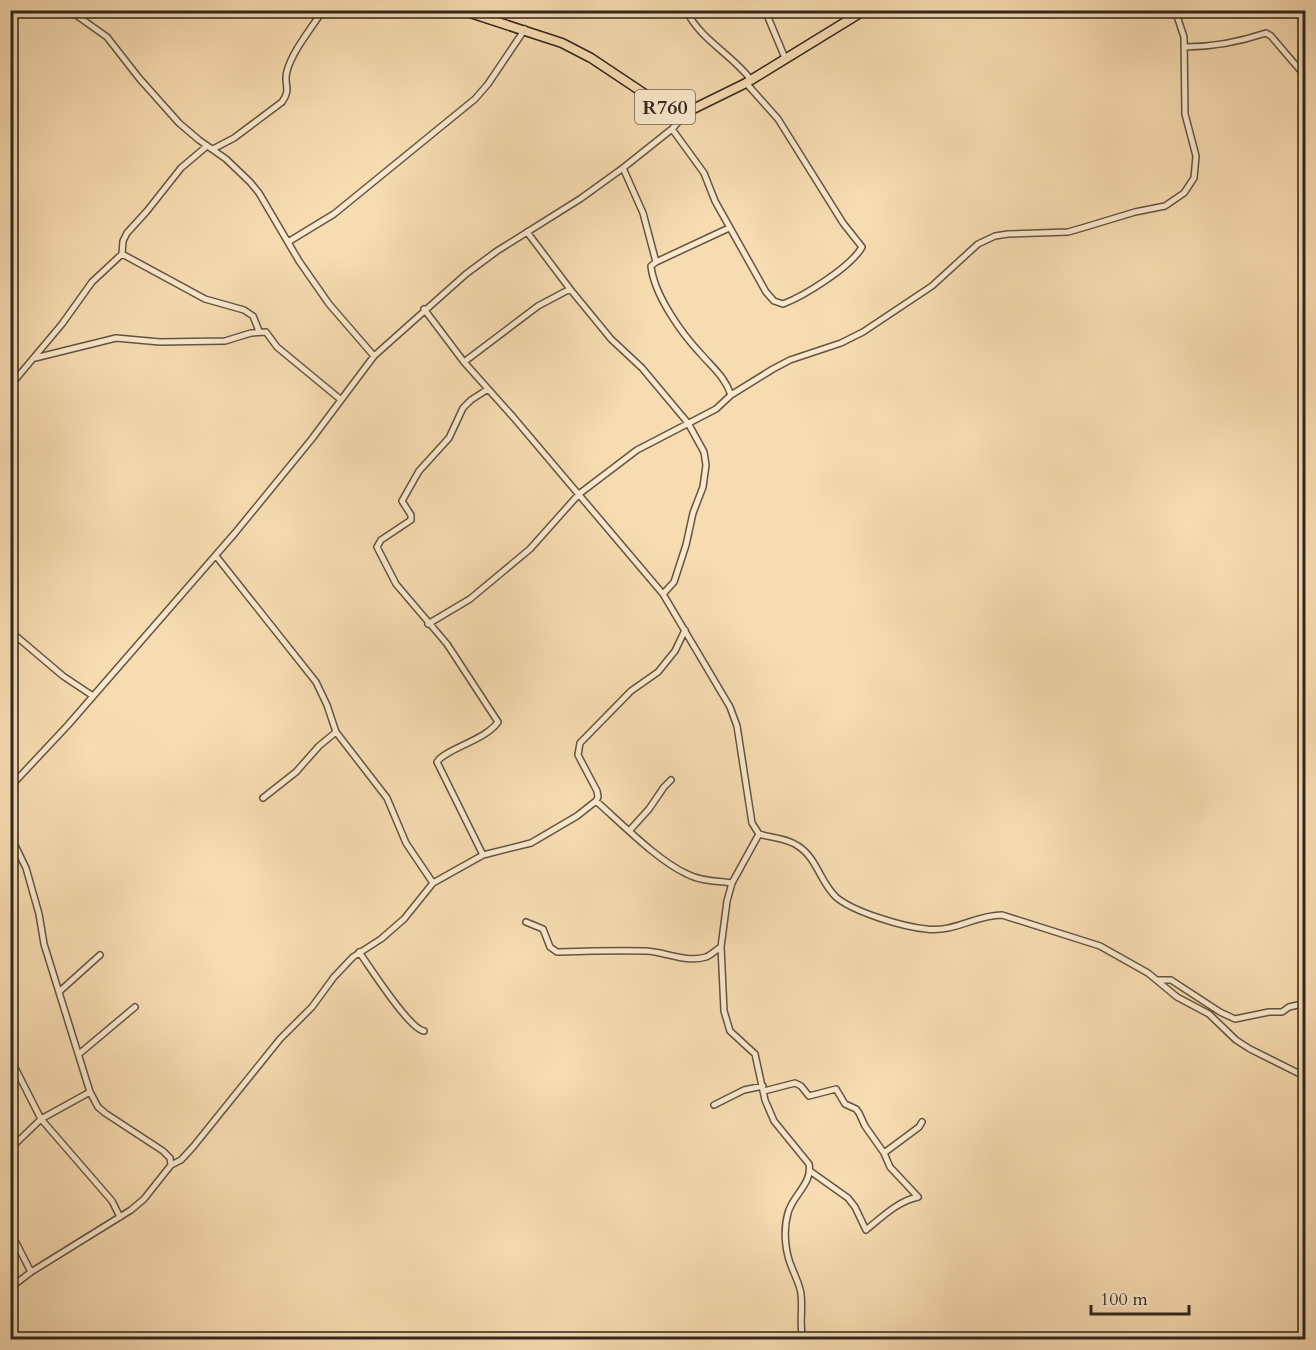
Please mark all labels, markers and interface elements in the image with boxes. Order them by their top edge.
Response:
road number: R760 [635,90,695,124]
scale bar [1091,1278,1188,1316]
text: 100 m [1100,1287,1148,1312]

